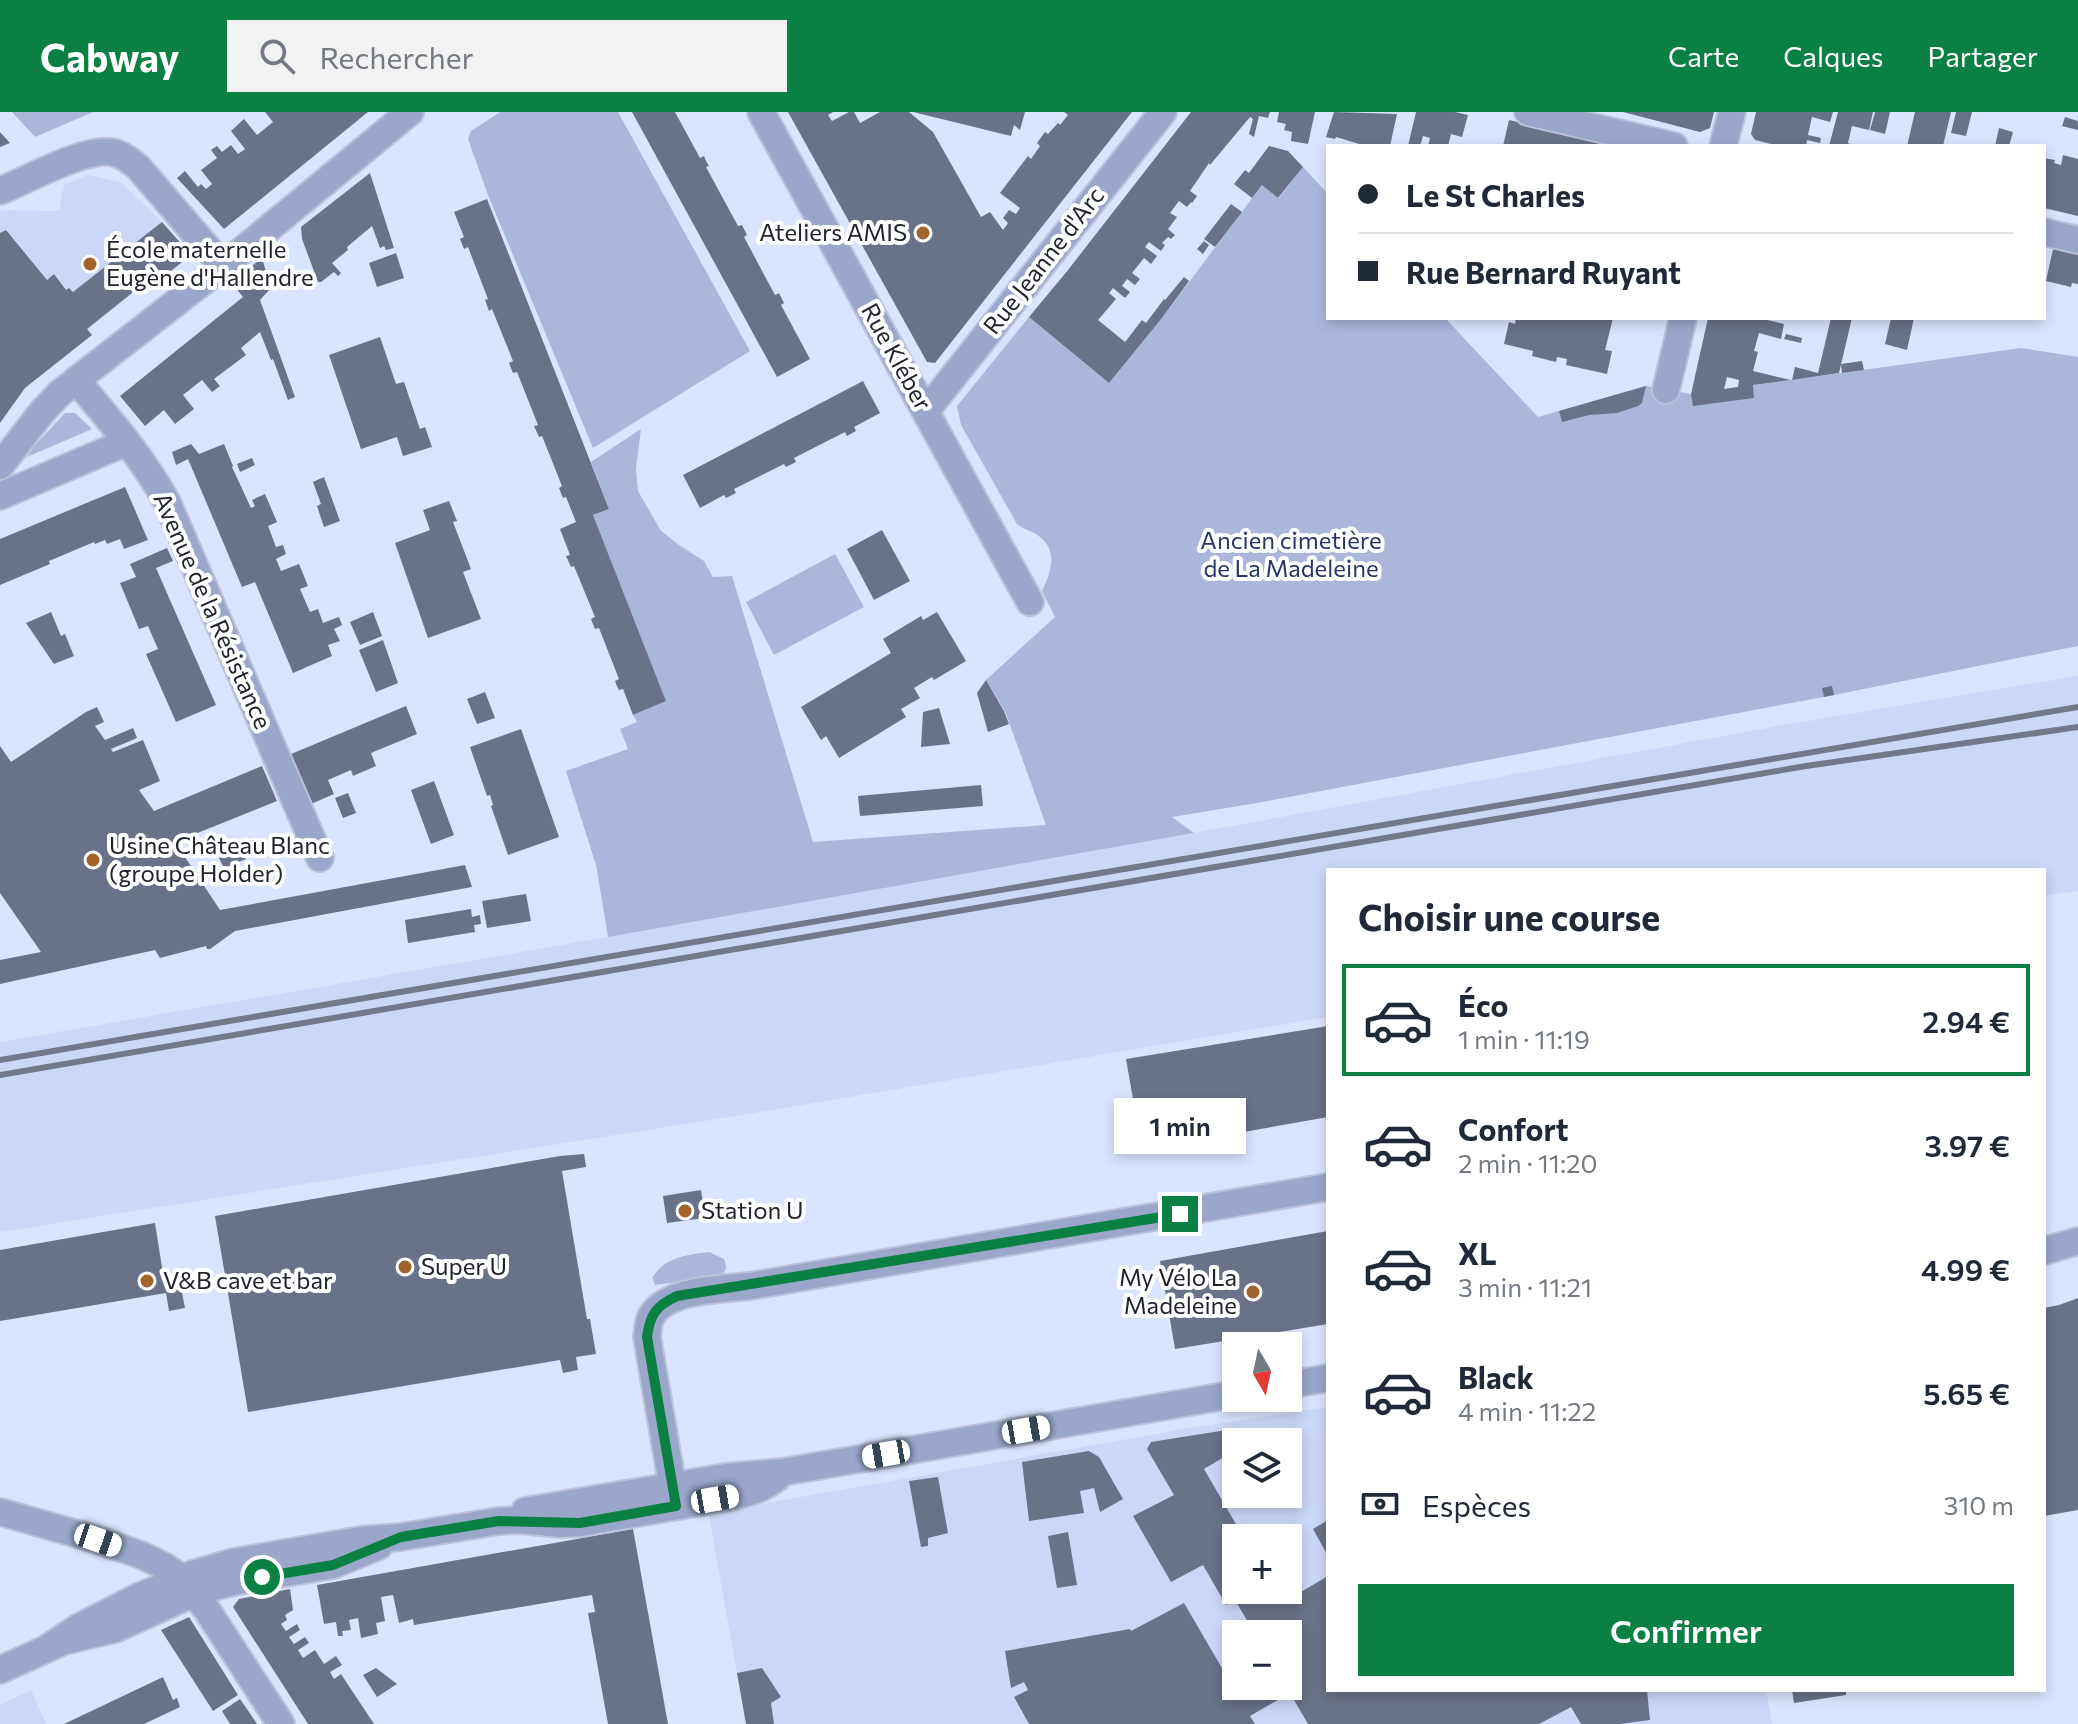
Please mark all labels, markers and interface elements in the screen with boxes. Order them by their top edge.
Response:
search box [227,20,787,92]
text: Cabway [40,33,179,80]
icon: search [255,34,299,78]
text: Rechercher [319,38,474,75]
text: Carte [1668,39,1739,73]
text: Calques [1783,39,1884,73]
text: Partager [1928,39,2038,73]
text: Le St Charles [1406,176,1585,213]
street label: Rue Jeanne d'Arc [976,181,1109,339]
place label: Ateliers AMIS [759,217,907,246]
marker: Ateliers AMIS [914,224,932,242]
place label: École maternelle Eugène d'Hallendre [106,234,314,291]
text: Rue Bernard Ruyant [1406,253,1681,290]
marker: École maternelle Eugène d'Hallendre [81,255,99,273]
street label: Rue Kléber [856,298,939,415]
street label: Avenue de la Résistance [148,488,279,733]
park label: Ancien cimetière de La Madeleine [1200,525,1382,582]
place label: Usine Château Blanc (groupe Holder) [109,830,330,887]
marker: Usine Château Blanc (groupe Holder) [84,851,102,869]
text: Choisir une course [1358,894,1660,938]
icon: car [1362,984,1434,1056]
text: Éco [1458,986,1508,1023]
text: 2.94 € [1922,1002,2010,1039]
text: 1 min · 11:19 [1458,1023,1590,1054]
callout: 1 min [1114,1098,1246,1154]
icon: car [1362,1108,1434,1180]
text: 1 min [1149,1110,1211,1141]
text: Confort [1458,1110,1569,1147]
text: 3.97 € [1925,1126,2010,1163]
text: 2 min · 11:20 [1458,1147,1597,1178]
place label: Station U [701,1195,803,1224]
route end [1162,1196,1198,1232]
marker: Station U [676,1202,694,1220]
icon: car [1362,1232,1434,1304]
text: XL [1458,1234,1497,1271]
text: 4.99 € [1921,1250,2010,1287]
place label: Super U [421,1251,507,1280]
marker: Super U [396,1258,414,1276]
place label: My Vélo La Madeleine [1119,1262,1237,1319]
place label: V&B cave et bar [163,1265,333,1294]
text: 3 min · 11:21 [1458,1271,1592,1302]
marker: V&B cave et bar [138,1272,156,1290]
marker: My Vélo La Madeleine [1244,1283,1262,1301]
north arrow [1222,1332,1302,1412]
map controls [1222,1332,1302,1700]
icon: car [1362,1356,1434,1428]
text: Black [1458,1358,1534,1395]
text: 5.65 € [1923,1374,2010,1411]
text: 4 min · 11:22 [1458,1395,1596,1426]
car [1000,1414,1052,1446]
button: layers [1222,1428,1302,1508]
car [860,1438,912,1470]
icon: cash [1358,1482,1402,1526]
car [689,1483,741,1515]
text: Espèces [1422,1486,1531,1523]
text: 310 m [1943,1489,2014,1520]
car [71,1521,125,1559]
button: + [1222,1524,1302,1604]
route start [244,1559,280,1595]
button: Confirmer [1358,1584,2014,1676]
button: − [1222,1620,1302,1700]

